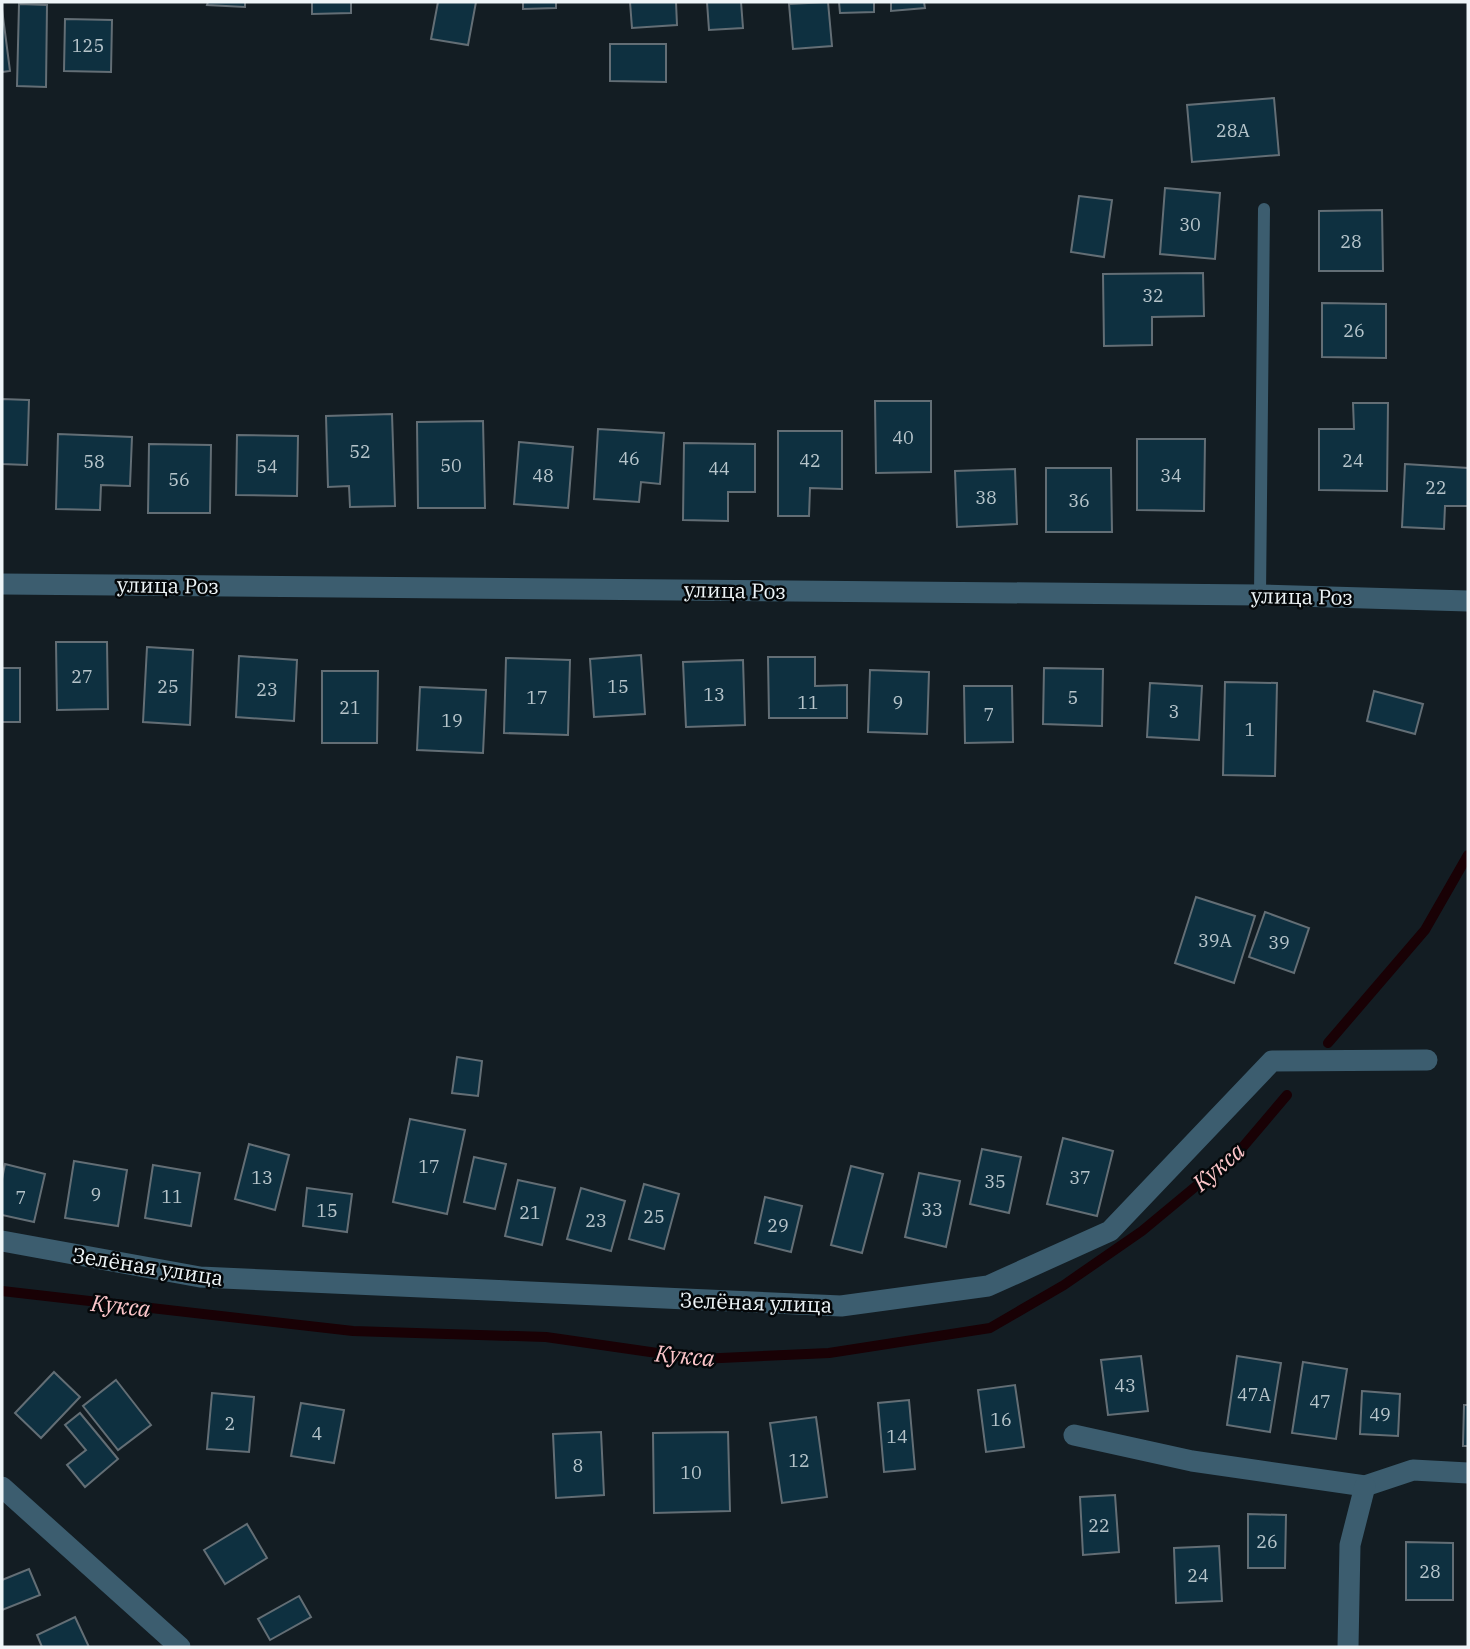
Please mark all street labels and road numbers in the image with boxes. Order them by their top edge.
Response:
street label: улица Роз [117,570,219,600]
street label: улица Роз [684,575,786,605]
street label: улица Роз [1251,581,1353,611]
street label: Зелёная улица [71,1240,225,1292]
street label: Зелёная улица [679,1285,833,1319]

